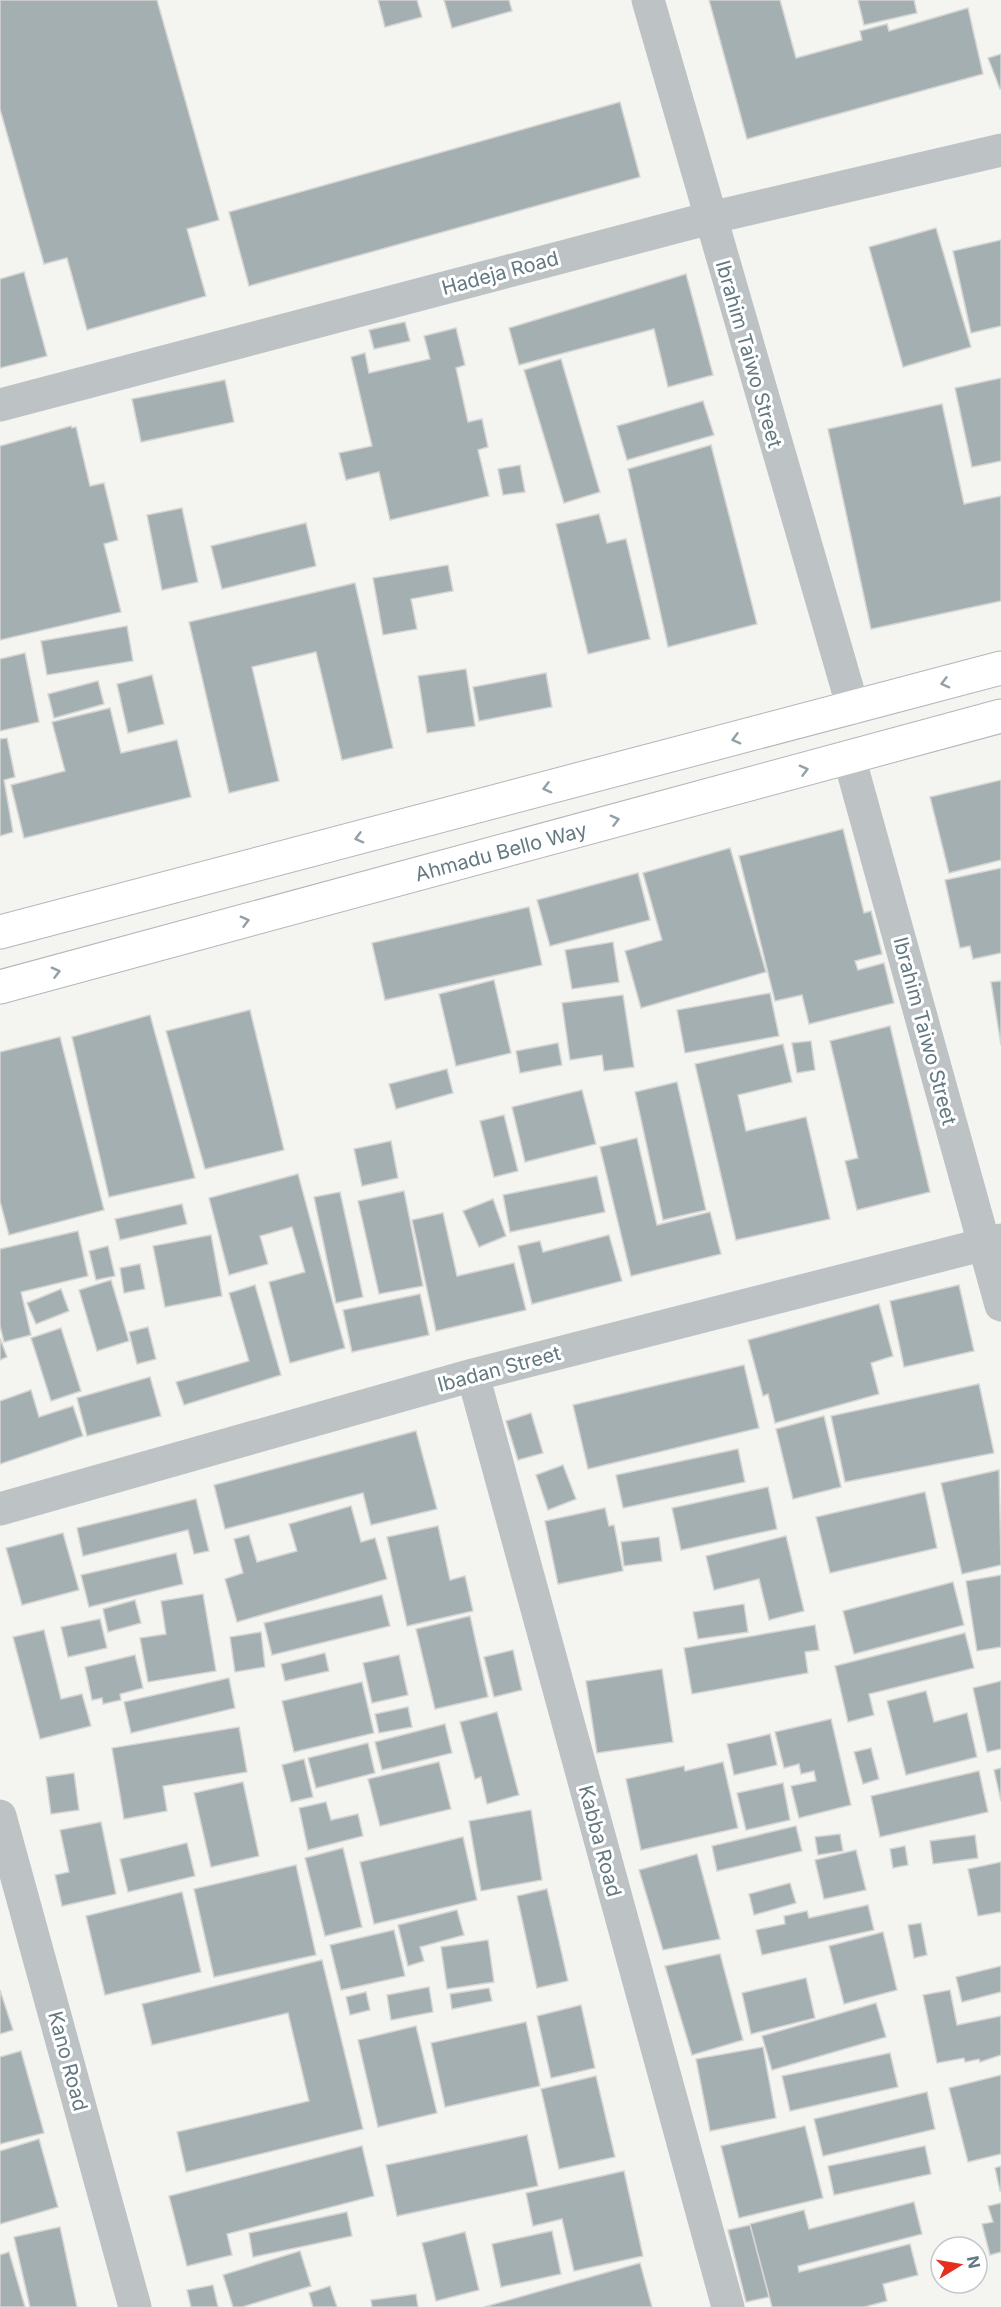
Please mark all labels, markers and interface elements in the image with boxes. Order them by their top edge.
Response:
street label: Hadeja Road [439,246,561,300]
street label: Ibrahim Taiwo Street [711,258,787,451]
one-way arrow [940,676,950,688]
one-way arrow [731,731,741,744]
one-way arrow [799,764,809,777]
one-way arrow [542,781,552,794]
one-way arrow [610,815,620,828]
street label: Ahmadu Bello Way [412,818,590,886]
one-way arrow [354,830,364,843]
one-way arrow [240,915,250,928]
street label: Ibrahim Taiwo Street [888,934,962,1128]
one-way arrow [51,966,61,979]
street label: Ibadan Street [435,1341,564,1397]
street label: Kabba Road [574,1783,626,1899]
street label: Kano Road [43,2008,93,2114]
north arrow [929,2235,989,2295]
text: N [963,2254,985,2270]

